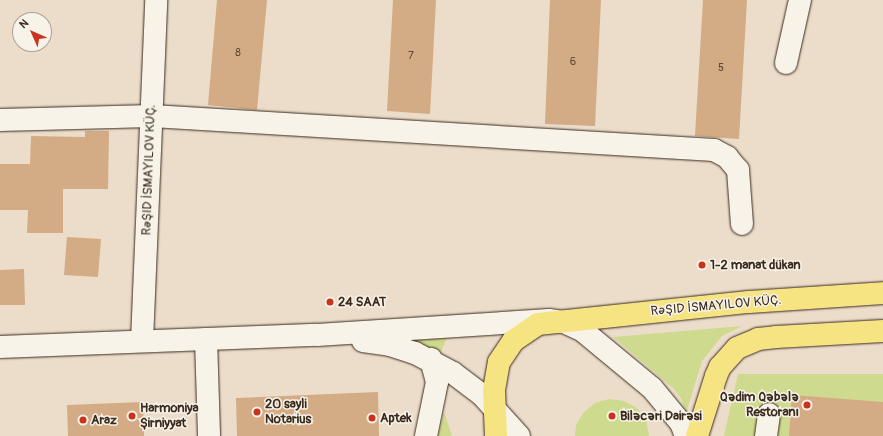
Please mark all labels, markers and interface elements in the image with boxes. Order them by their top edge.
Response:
north arrow [12,12,52,52]
text: N [17,17,31,31]
house number: 8 [235,46,241,60]
house number: 7 [408,49,414,63]
house number: 6 [570,55,576,69]
house number: 5 [718,61,724,75]
street label: RƏŞID İSMAYILOV KÜÇ. [139,104,159,236]
place label: 1-2 manat dükan [710,257,801,273]
marker: 1-2 manat dükan [697,260,707,270]
street label: RƏŞID İSMAYILOV KÜÇ. [650,293,782,319]
place label: 24 SAAT [338,294,386,310]
marker: 24 SAAT [325,297,335,307]
place label: Qədim Qəbələ Restoranı [720,390,799,421]
place label: 20 sayli Notarius [265,397,311,428]
marker: Qədim Qəbələ Restoranı [802,400,812,410]
place label: Harmoniya Şirniyyat [140,401,199,432]
marker: 20 sayli Notarius [252,407,262,417]
place label: Biləcəri Dairəsi [620,408,702,424]
place label: Aptek [380,410,412,426]
marker: Harmoniya Şirniyyat [127,411,137,421]
marker: Biləcəri Dairəsi [607,411,617,421]
place label: Araz [91,412,117,428]
marker: Aptek [367,413,377,423]
marker: Araz [78,415,88,425]

